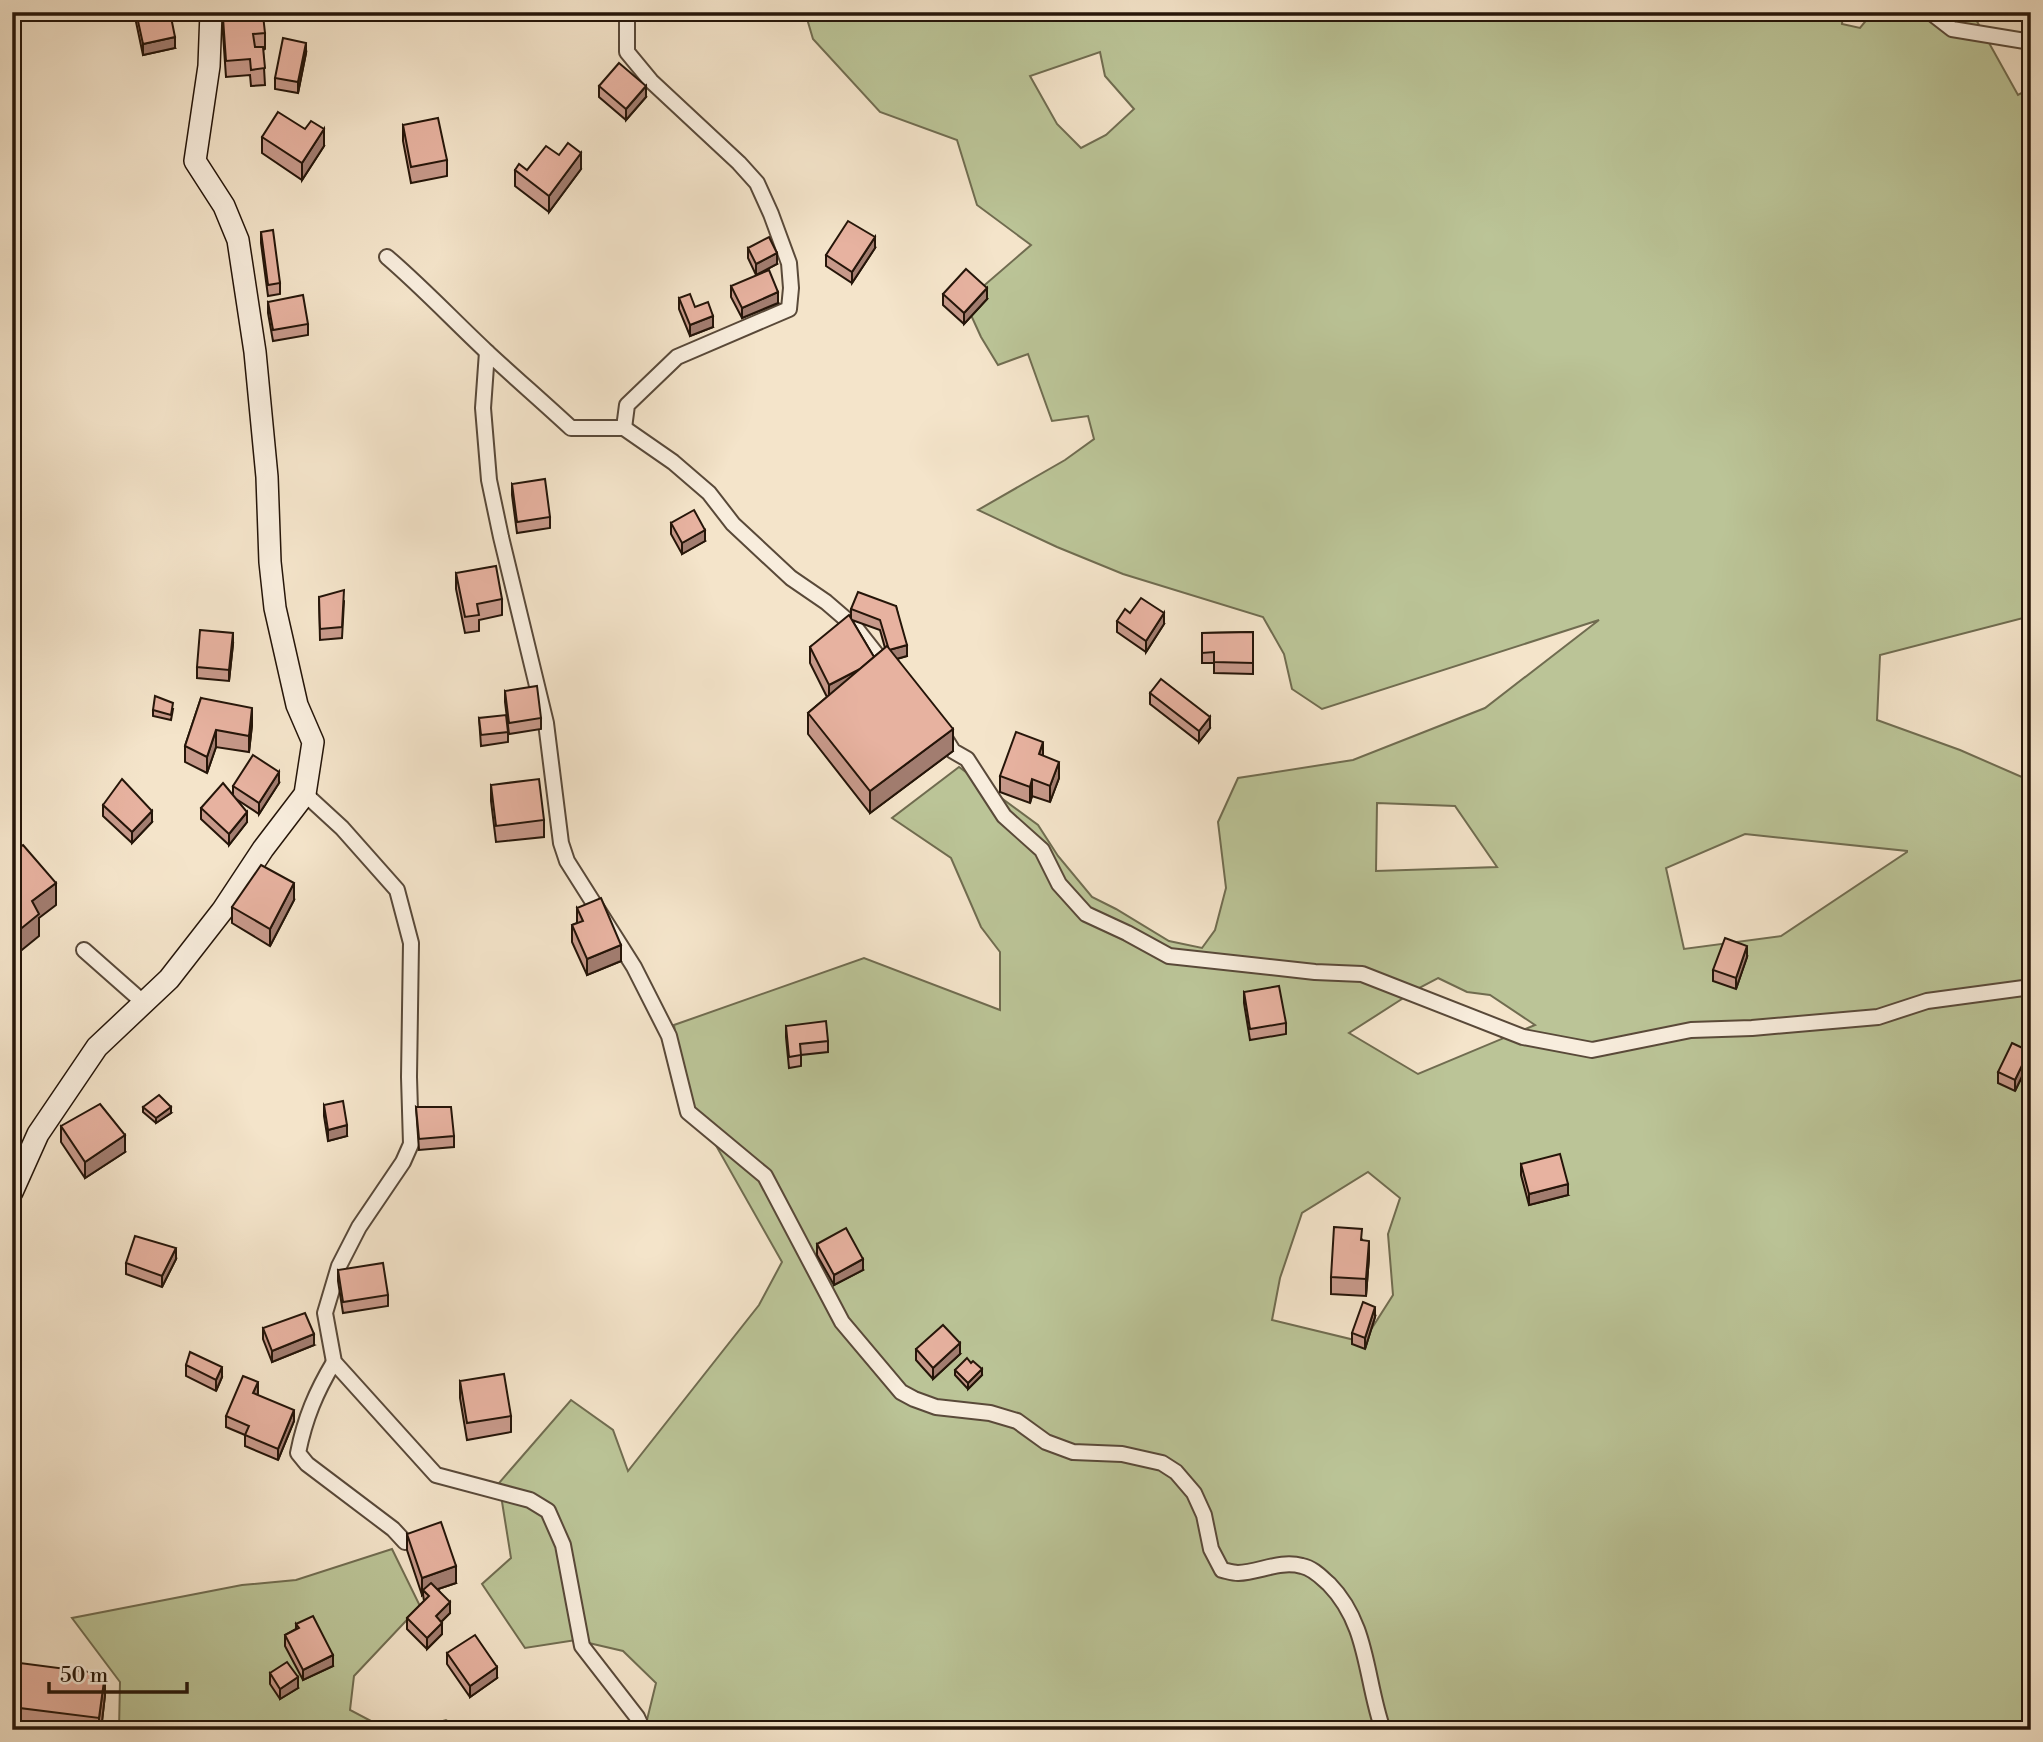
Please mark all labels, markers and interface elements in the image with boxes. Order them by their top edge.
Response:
scale bar [49,1651,187,1695]
text: 50 m [60,1663,108,1689]

